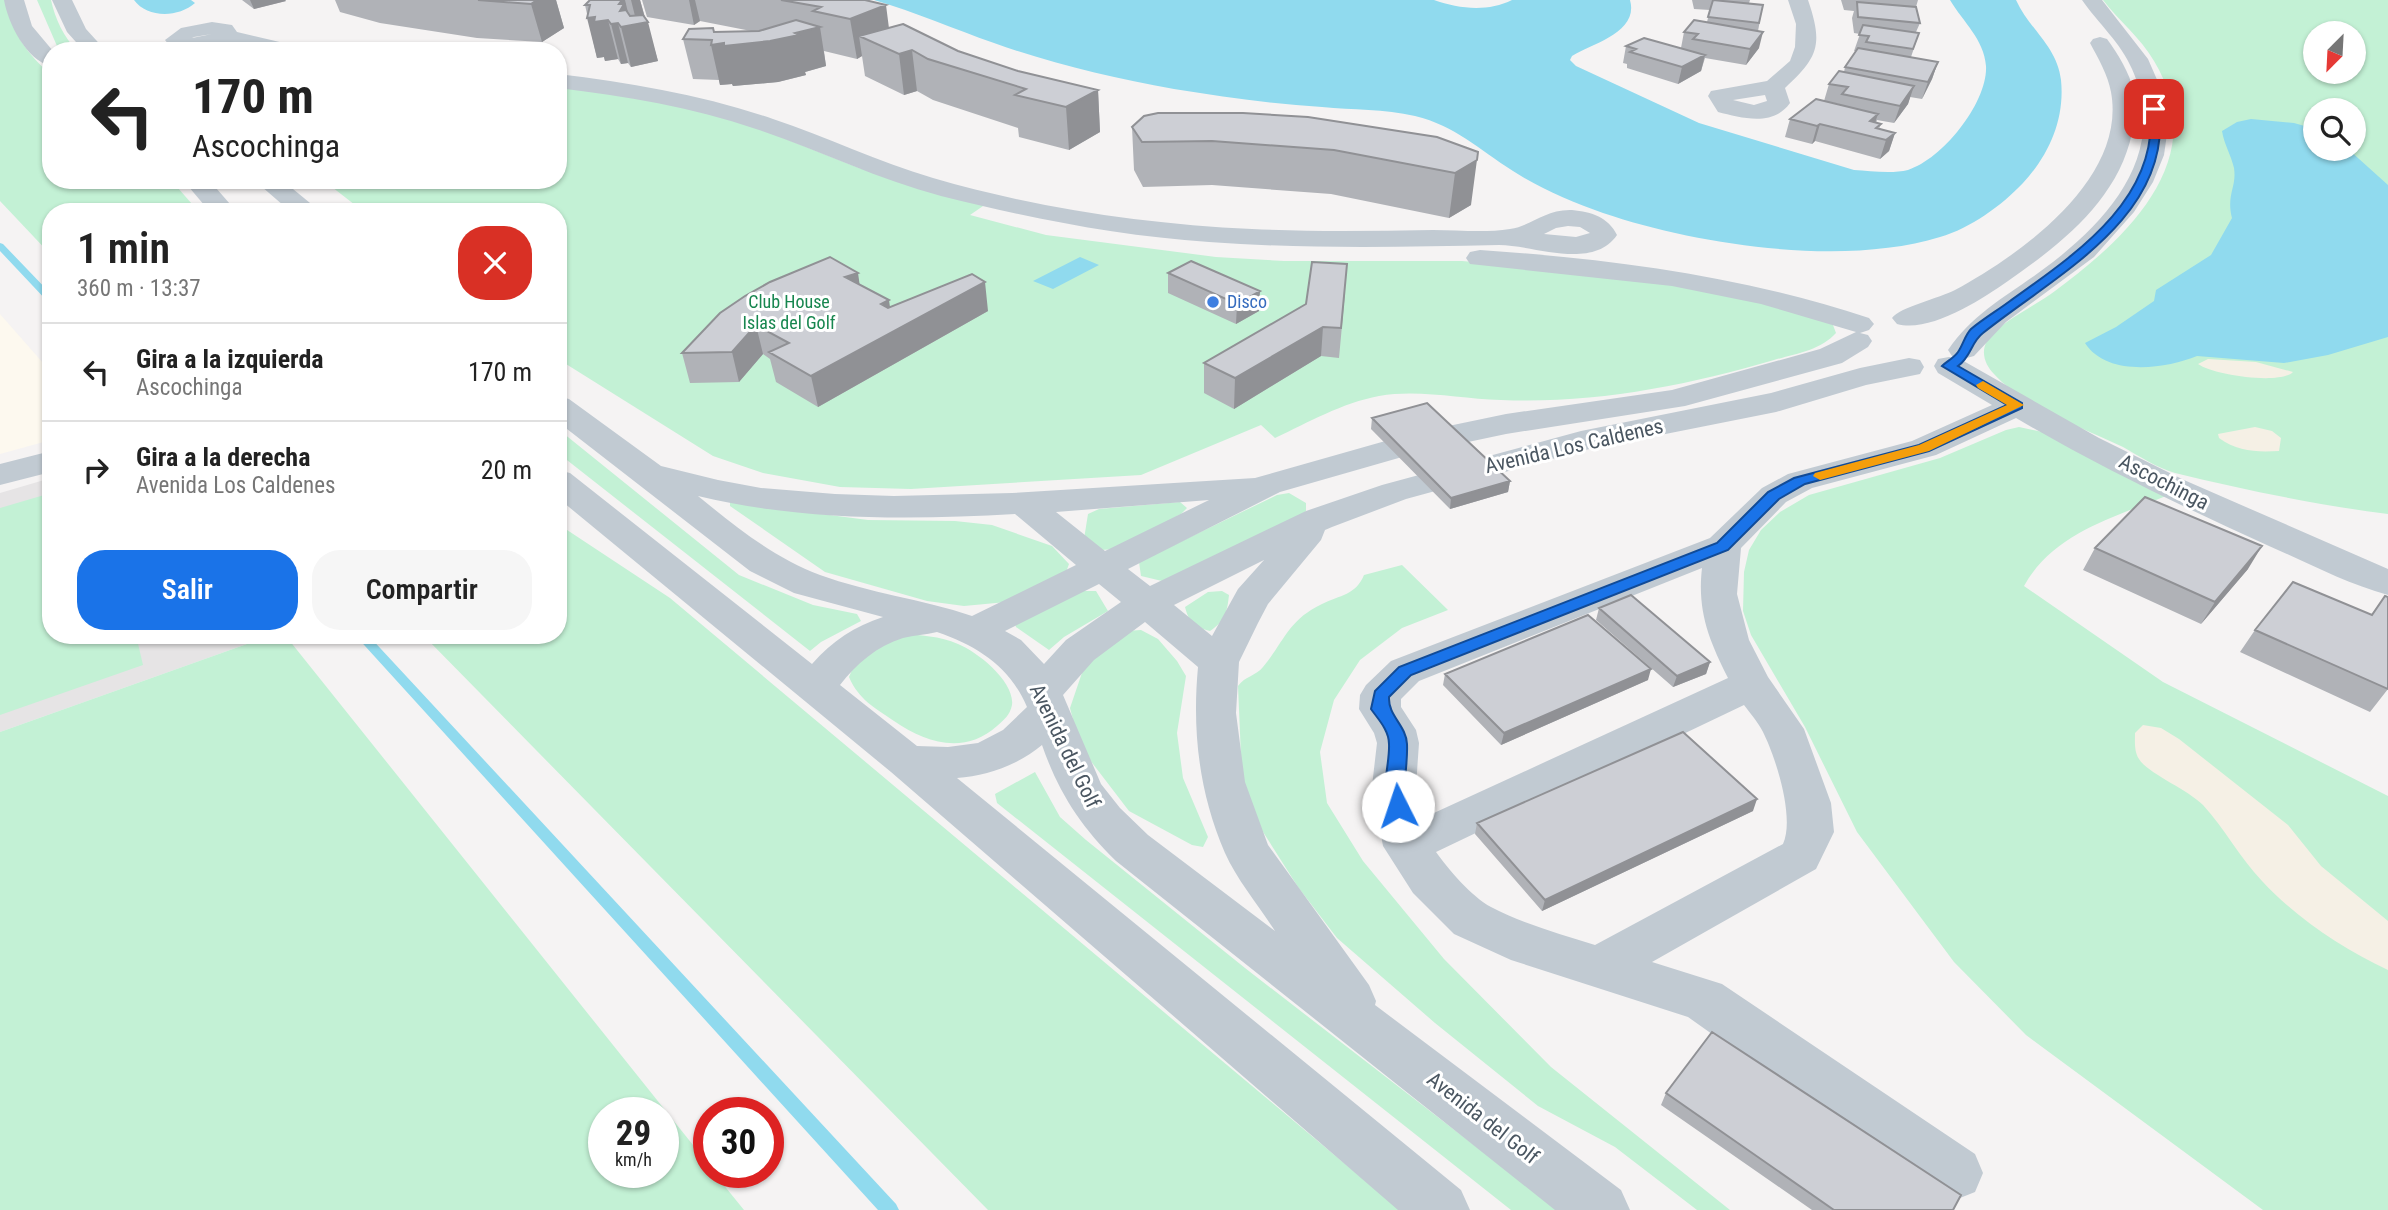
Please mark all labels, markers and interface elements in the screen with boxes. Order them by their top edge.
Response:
north arrow [2303,21,2366,84]
map controls [2303,21,2366,161]
text: 170 m [192,68,314,125]
icon: left [77,70,168,161]
pin [2124,79,2184,139]
icon: arrive [2135,90,2173,128]
button: search [2303,98,2366,161]
text: Ascochinga [192,127,340,165]
text: 1 min [77,224,170,273]
button: close [458,226,532,300]
text: 360 m · 13:37 [77,275,201,302]
park label: Club House Islas del Golf [743,291,836,333]
place label: Disco [1227,291,1267,312]
marker: Disco [1205,294,1221,310]
text: Gira a la izquierda [136,344,324,374]
icon: left [77,353,115,391]
text: 170 m [468,357,532,387]
text: Ascochinga [136,374,242,401]
street label: Avenida Los Caldenes [1483,414,1665,478]
text: Gira a la derecha [136,442,310,472]
street label: Ascochinga [2115,449,2213,515]
icon: right [77,451,115,489]
text: 20 m [481,455,532,485]
text: Avenida Los Caldenes [136,472,336,499]
button: Salir [77,550,298,630]
button: Compartir [312,550,532,630]
street label: Avenida del Golf [1025,680,1106,812]
position arrow [1361,769,1435,843]
street label: Avenida del Golf [1422,1067,1544,1169]
speed limit sign: 30 [693,1097,784,1188]
text: 29 [616,1113,651,1154]
text: km/h [615,1149,652,1170]

